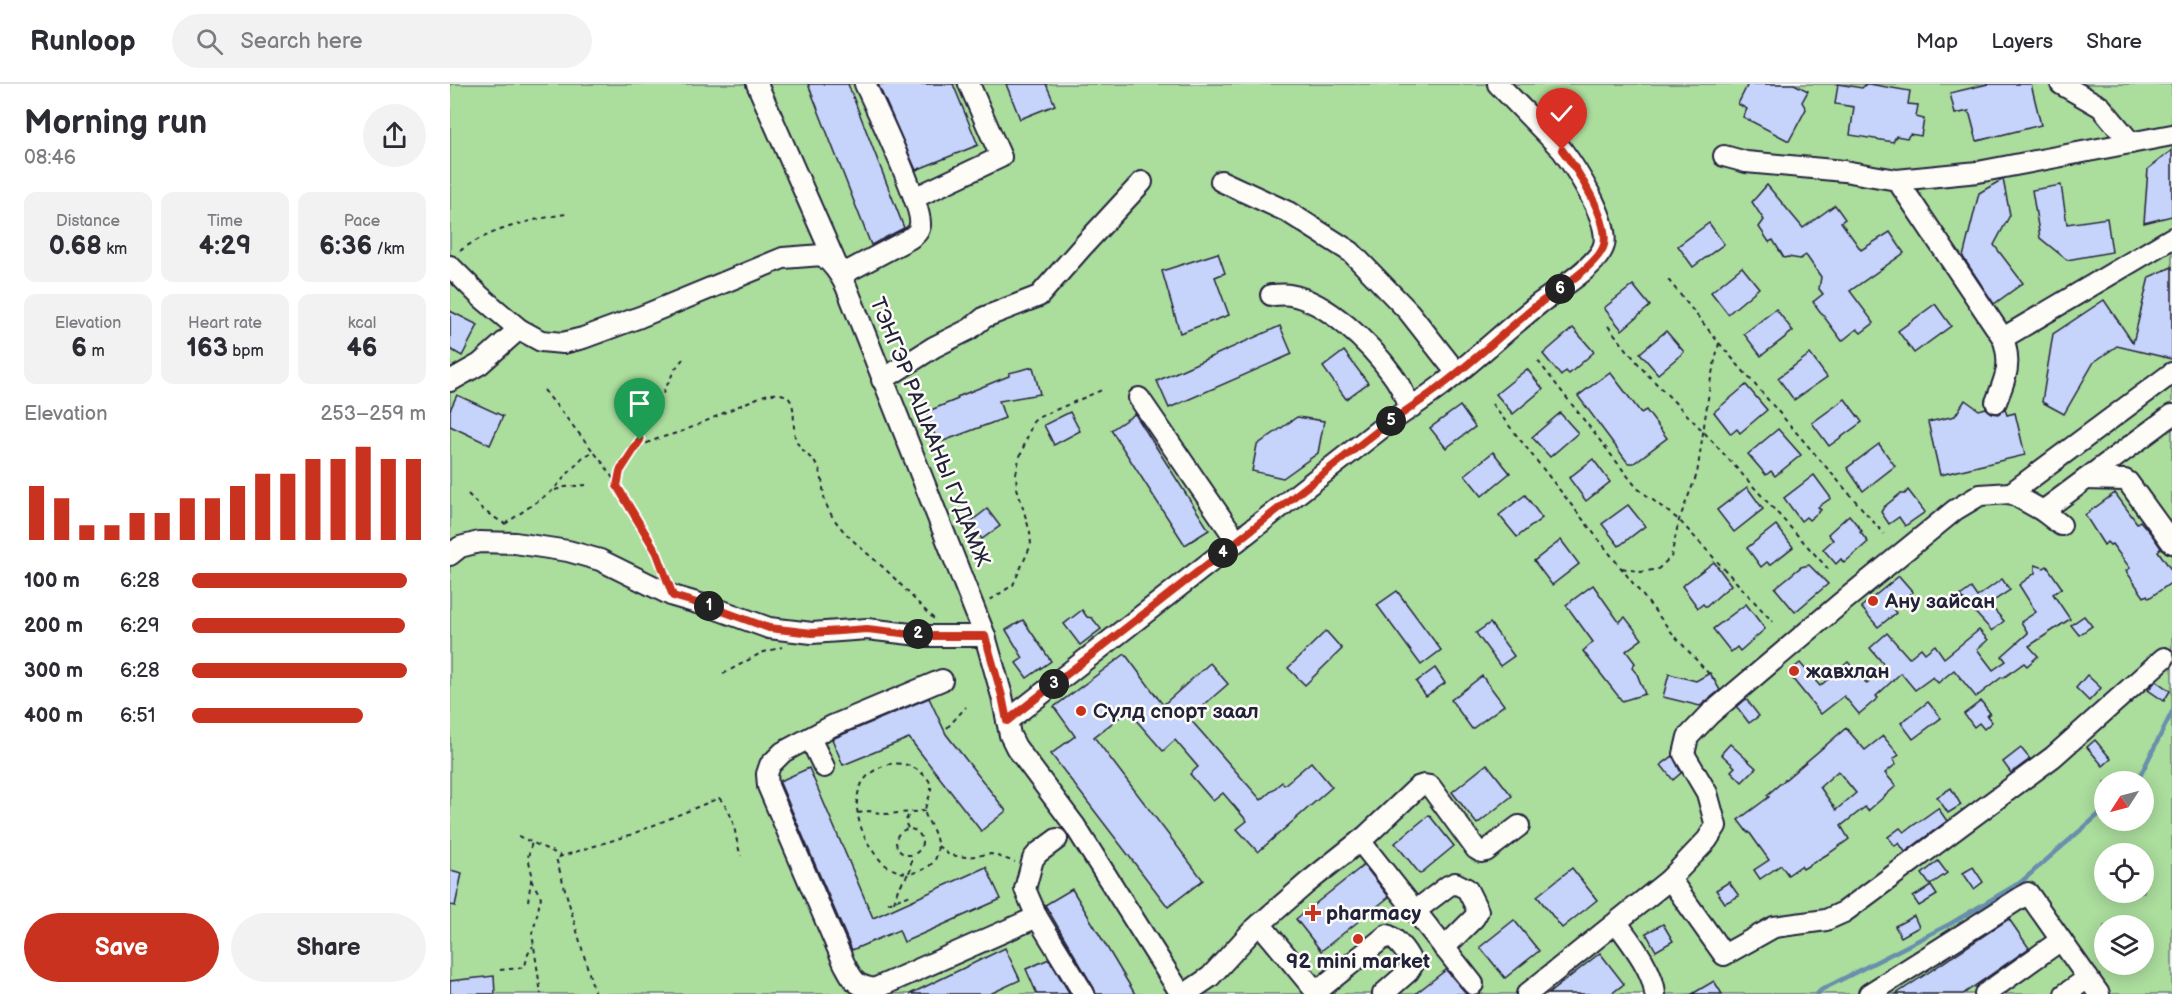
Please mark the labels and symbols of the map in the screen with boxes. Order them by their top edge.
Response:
pin [1536,88,1587,150]
pin: 6 [1545,274,1575,304]
street label: ТЭНГЭР РАШААНЫ ГУДАМЖ [865,294,996,571]
pin [614,378,665,440]
pin: 5 [1376,406,1406,436]
pin: 4 [1208,538,1238,568]
place label: Ану зайсан [1884,589,1995,614]
pin: 1 [694,591,724,621]
marker: Ану зайсан [1866,594,1880,608]
pin: 2 [903,619,933,649]
place label: жавхлан [1806,659,1890,684]
marker: жавхлан [1787,664,1801,678]
pin: 3 [1039,669,1069,699]
place label: Сүлд спорт заал [1093,699,1259,724]
marker: Сүлд спорт заал [1074,704,1088,718]
north arrow [2094,771,2154,831]
place label: pharmacy [1326,901,1421,926]
marker: pharmacy [1304,904,1322,922]
marker: 92 mini market [1351,932,1365,946]
place label: 92 mini market [1286,949,1430,974]

